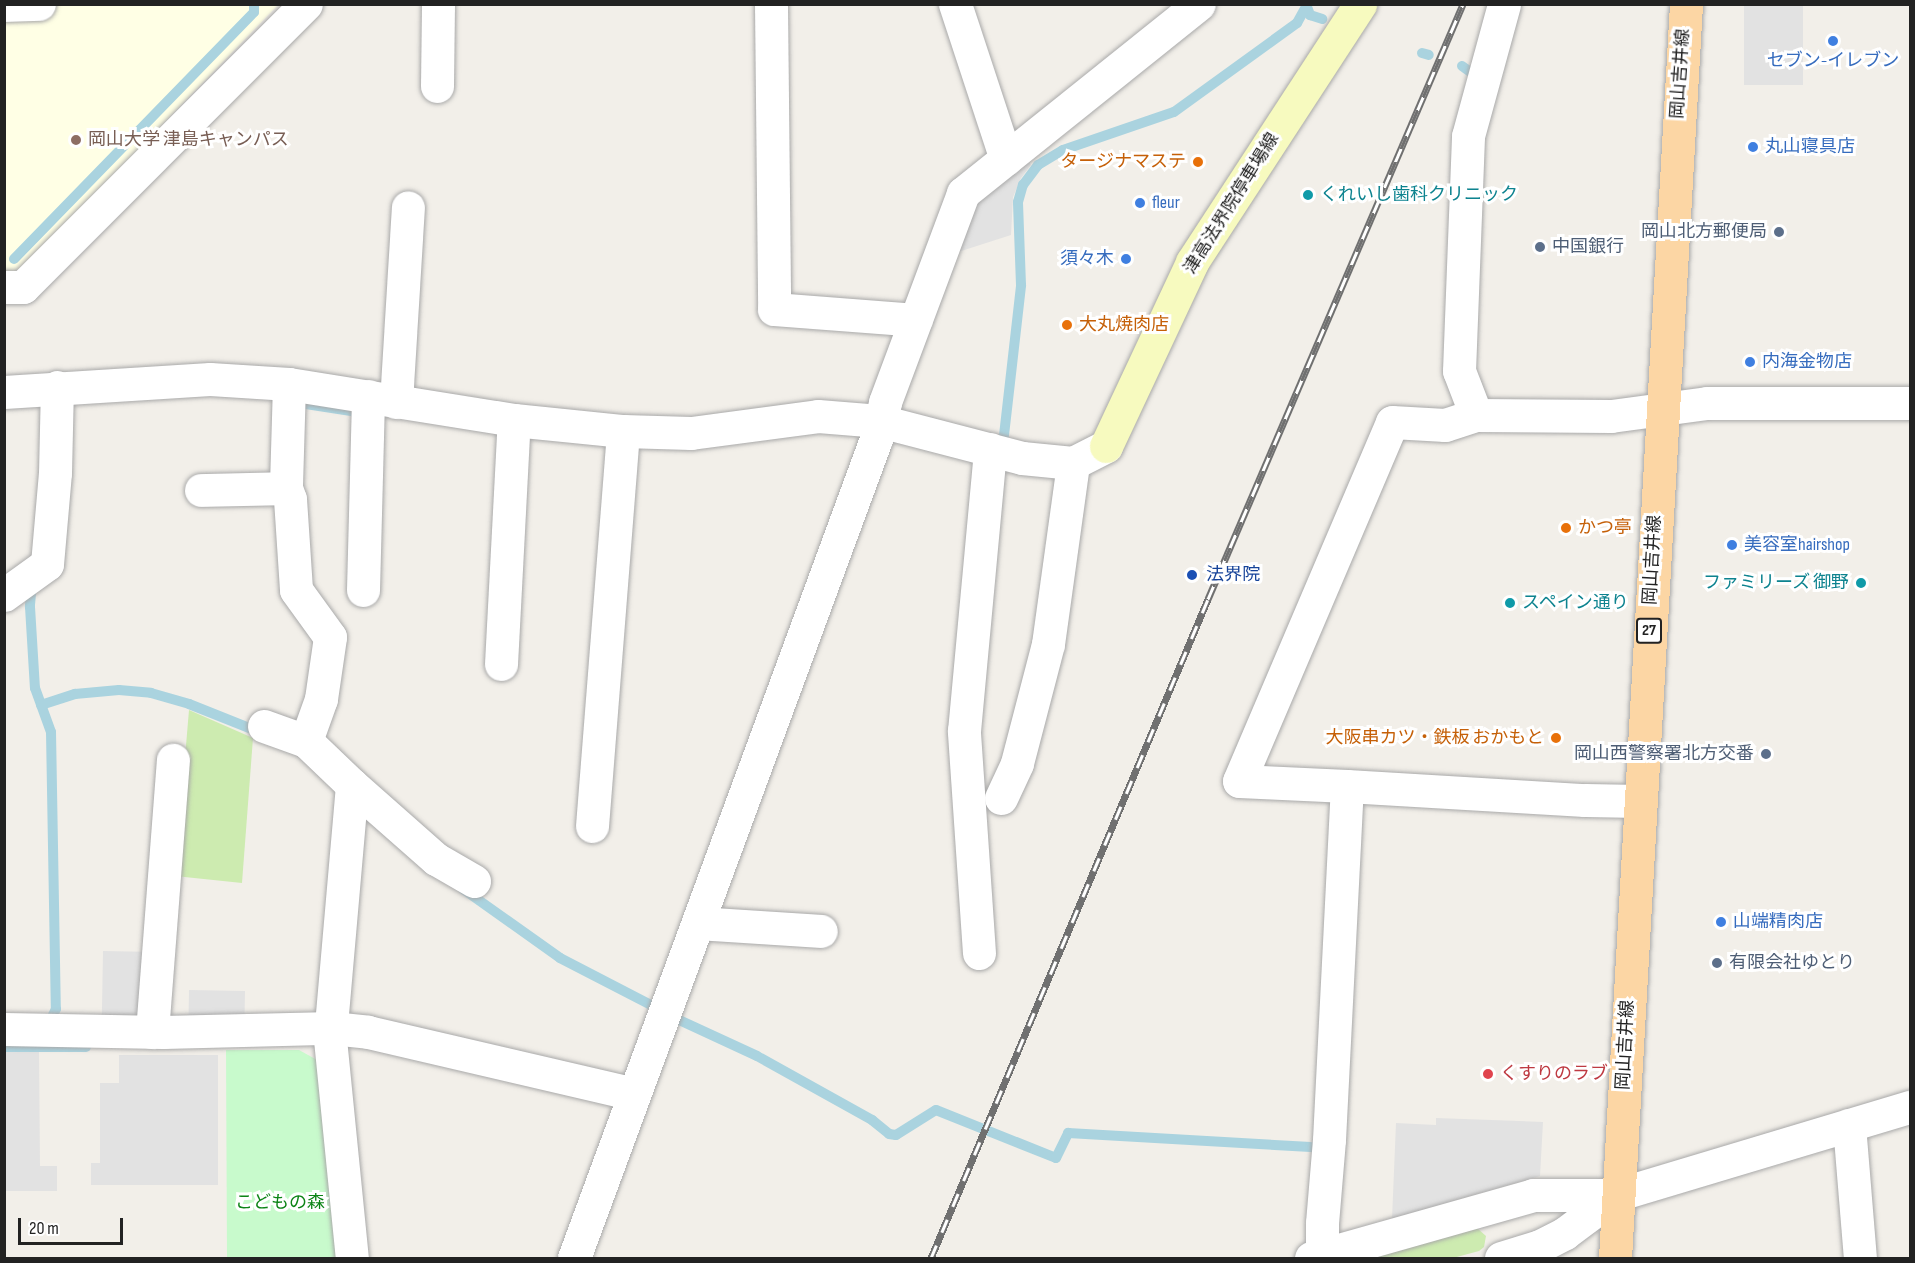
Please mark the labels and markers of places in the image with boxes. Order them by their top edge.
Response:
marker: セブン-イレブン [1826,34,1840,48]
place label: セブン-イレブン [1767,50,1899,72]
place label: 岡山大学 津島キャンパス [88,129,289,151]
marker: 岡山大学 津島キャンパス [69,133,83,147]
place label: 丸山寝具店 [1765,136,1855,158]
marker: 丸山寝具店 [1746,140,1760,154]
place label: タージナマステ [1060,151,1186,173]
marker: タージナマステ [1191,155,1205,169]
place label: くれいし歯科クリニック [1320,184,1518,206]
marker: くれいし歯科クリニック [1301,188,1315,202]
place label: fleur [1152,192,1180,214]
marker: fleur [1133,196,1147,210]
place label: 岡山北方郵便局 [1641,221,1767,243]
marker: 岡山北方郵便局 [1772,225,1786,239]
place label: 中国銀行 [1552,236,1624,258]
marker: 中国銀行 [1533,240,1547,254]
place label: 須々木 [1060,248,1114,270]
marker: 須々木 [1119,252,1133,266]
place label: 大丸焼肉店 [1079,314,1169,336]
marker: 大丸焼肉店 [1060,318,1074,332]
place label: 内海金物店 [1762,351,1852,373]
marker: 内海金物店 [1743,355,1757,369]
place label: かつ亭 [1578,517,1632,539]
marker: かつ亭 [1559,521,1573,535]
place label: 美容室hairshop [1744,534,1850,556]
marker: 美容室hairshop [1725,538,1739,552]
place label: 法界院 [1206,564,1260,586]
marker: 法界院 [1183,566,1201,584]
place label: ファミリーズ 御野 [1702,572,1849,594]
marker: ファミリーズ 御野 [1854,576,1868,590]
place label: スペイン通り [1522,592,1630,614]
marker: スペイン通り [1503,596,1517,610]
place label: 大阪串カツ・鉄板 おかもと [1325,727,1544,749]
marker: 大阪串カツ・鉄板 おかもと [1549,731,1563,745]
place label: 岡山西警察署北方交番 [1574,743,1754,765]
marker: 岡山西警察署北方交番 [1759,747,1773,761]
place label: 山端精肉店 [1733,911,1823,933]
marker: 山端精肉店 [1714,915,1728,929]
place label: 有限会社ゆとり [1729,952,1855,974]
marker: 有限会社ゆとり [1710,956,1724,970]
place label: くすりのラブ [1500,1063,1608,1085]
marker: くすりのラブ [1481,1067,1495,1081]

